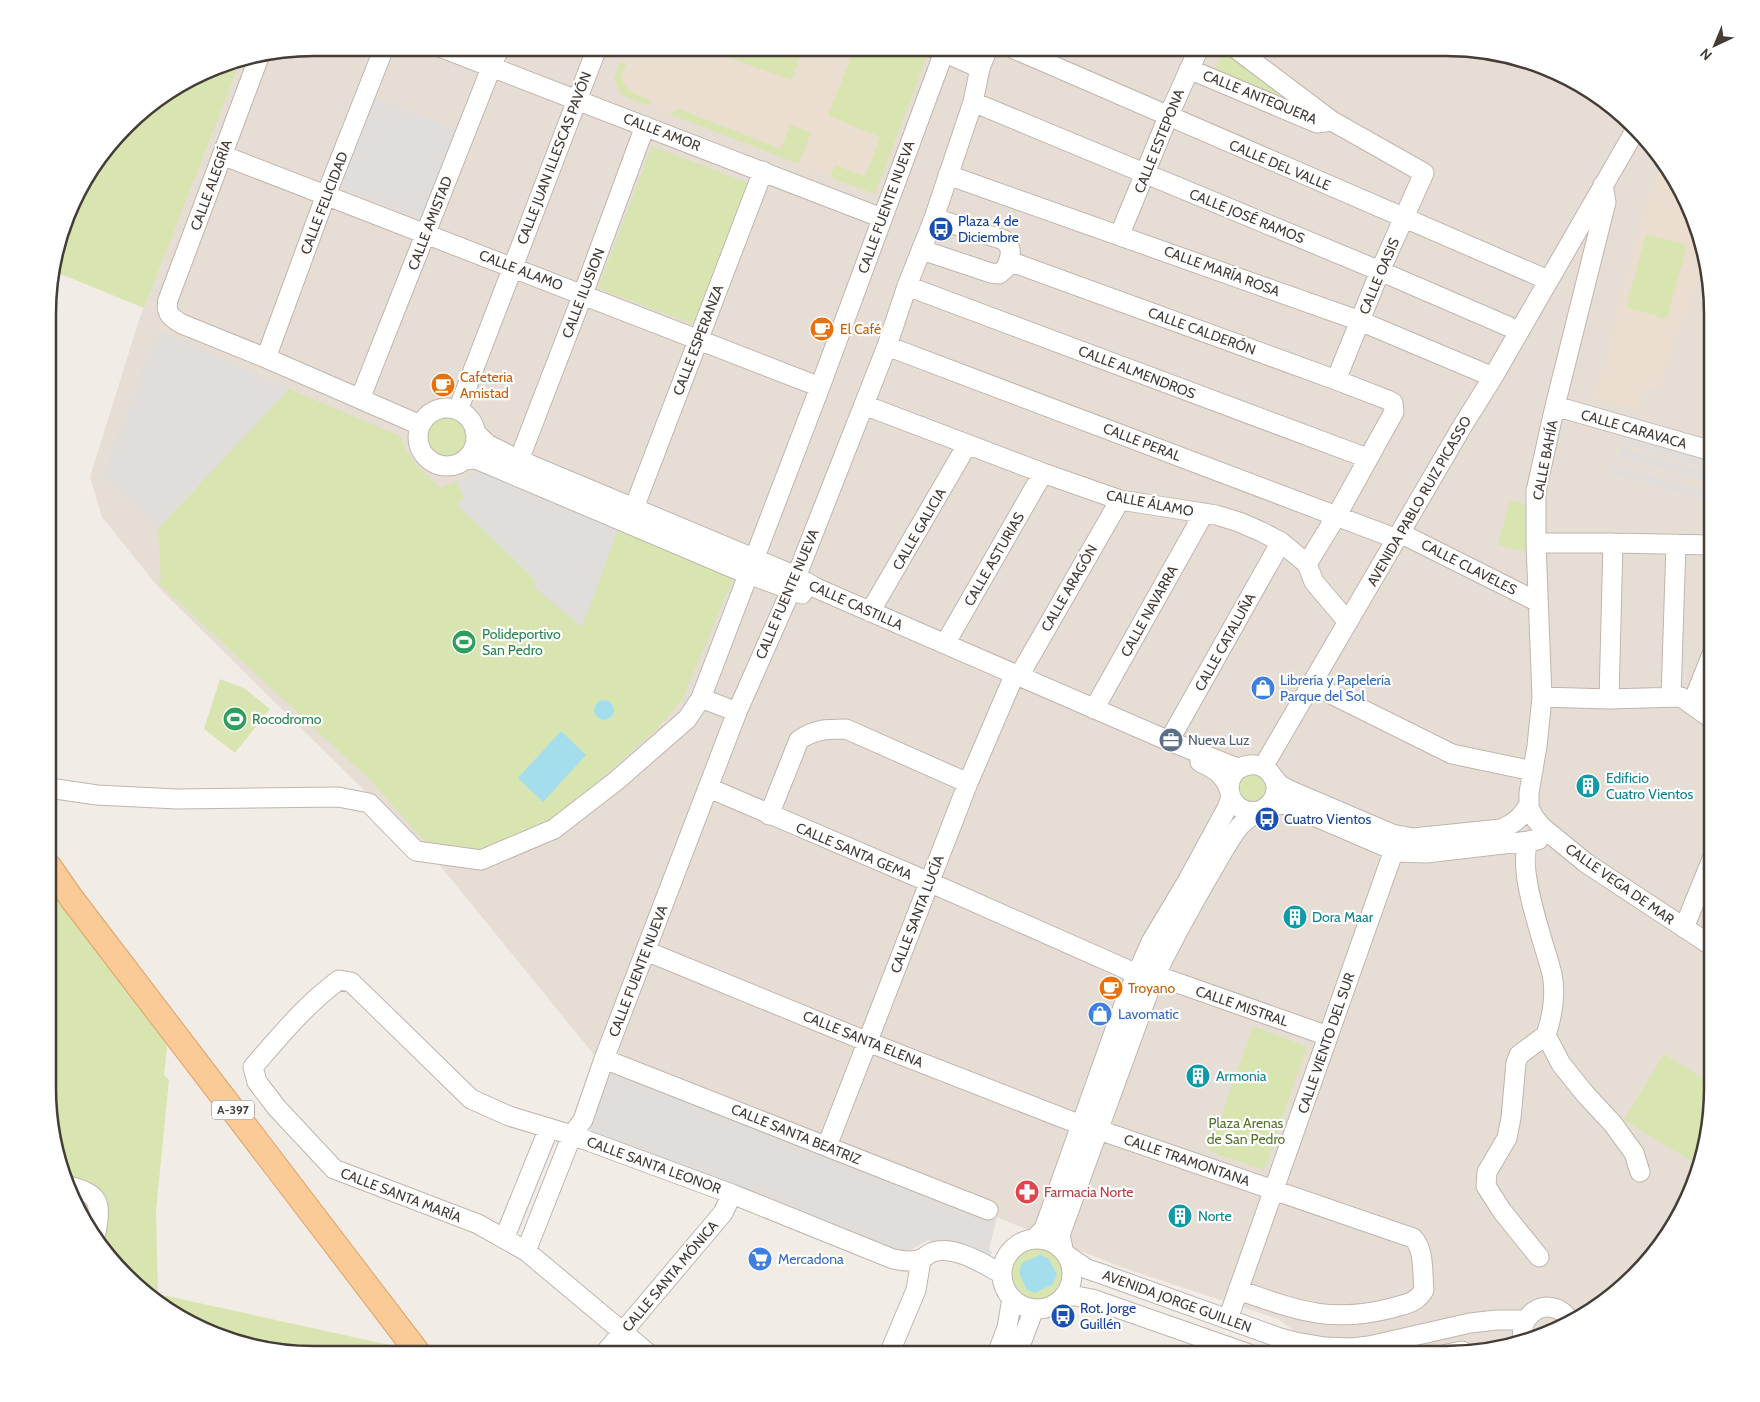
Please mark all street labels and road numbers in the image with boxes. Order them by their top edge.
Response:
street label: CALLE ANTEQUERA [1200,66,1320,128]
street label: CALLE JUAN ILLESCAS PAVÓN [513,69,595,247]
street label: CALLE ESTEPONA [1130,86,1188,196]
street label: CALLE AMOR [621,109,704,155]
street label: CALLE DEL VALLE [1227,136,1334,195]
street label: CALLE ALEGRÍA [186,137,236,233]
street label: CALLE FUENTE NUEVA [854,138,918,276]
street label: CALLE FELICIDAD [296,149,352,257]
street label: CALLE AMISTAD [404,173,456,273]
street label: CALLE JOSÉ RAMOS [1187,185,1307,247]
street label: CALLE OASIS [1355,235,1403,317]
street label: CALLE MARÍA ROSA [1162,242,1283,300]
street label: CALLE ILUSION [558,245,608,341]
street label: CALLE ALAMO [476,246,566,294]
street label: CALLE ESPERANZA [669,282,728,398]
street label: CALLE CALDERÓN [1146,303,1258,359]
street label: CALLE ALMENDROS [1076,341,1198,403]
street label: CALLE CARAVACA [1579,405,1689,453]
street label: AVENIDA PABLO RUIZ PICASSO [1363,413,1475,589]
street label: CALLE BAHÍA [1528,418,1562,502]
street label: CALLE PERAL [1100,419,1184,465]
street label: CALLE GALICIA [888,485,950,573]
street label: CALLE ÁLAMO [1105,486,1195,520]
street label: CALLE ASTURIAS [960,509,1028,609]
street label: CALLE FUENTE NUEVA [751,526,823,662]
street label: CALLE CLAVELES [1418,535,1520,599]
street label: CALLE ARAGÓN [1037,541,1101,635]
street label: CALLE NAVARRA [1116,562,1182,660]
street label: CALLE CASTILLA [806,576,906,634]
street label: CALLE CATALUÑA [1191,589,1260,694]
street label: CALLE SANTA GEMA [793,818,915,884]
street label: CALLE VEGA DE MAR [1562,840,1678,929]
street label: CALLE SANTA LUCÍA [886,852,948,976]
street label: CALLE FUENTE NUEVA [605,902,672,1040]
street label: CALLE VIENTO DEL SUR [1293,970,1359,1116]
street label: CALLE MISTRAL [1193,982,1291,1030]
street label: CALLE SANTA ELENA [800,1007,926,1072]
road number: A-397 [212,1100,254,1120]
street label: CALLE SANTA BEATRIZ [728,1100,864,1168]
street label: CALLE TRAMONTANA [1121,1130,1253,1190]
street label: CALLE SANTA LEONOR [584,1132,724,1198]
street label: CALLE SANTA MARÍA [338,1164,464,1226]
street label: CALLE SANTA MÓNICA [618,1216,722,1335]
street label: AVENIDA JORGE GUILLEN [1100,1266,1254,1336]

